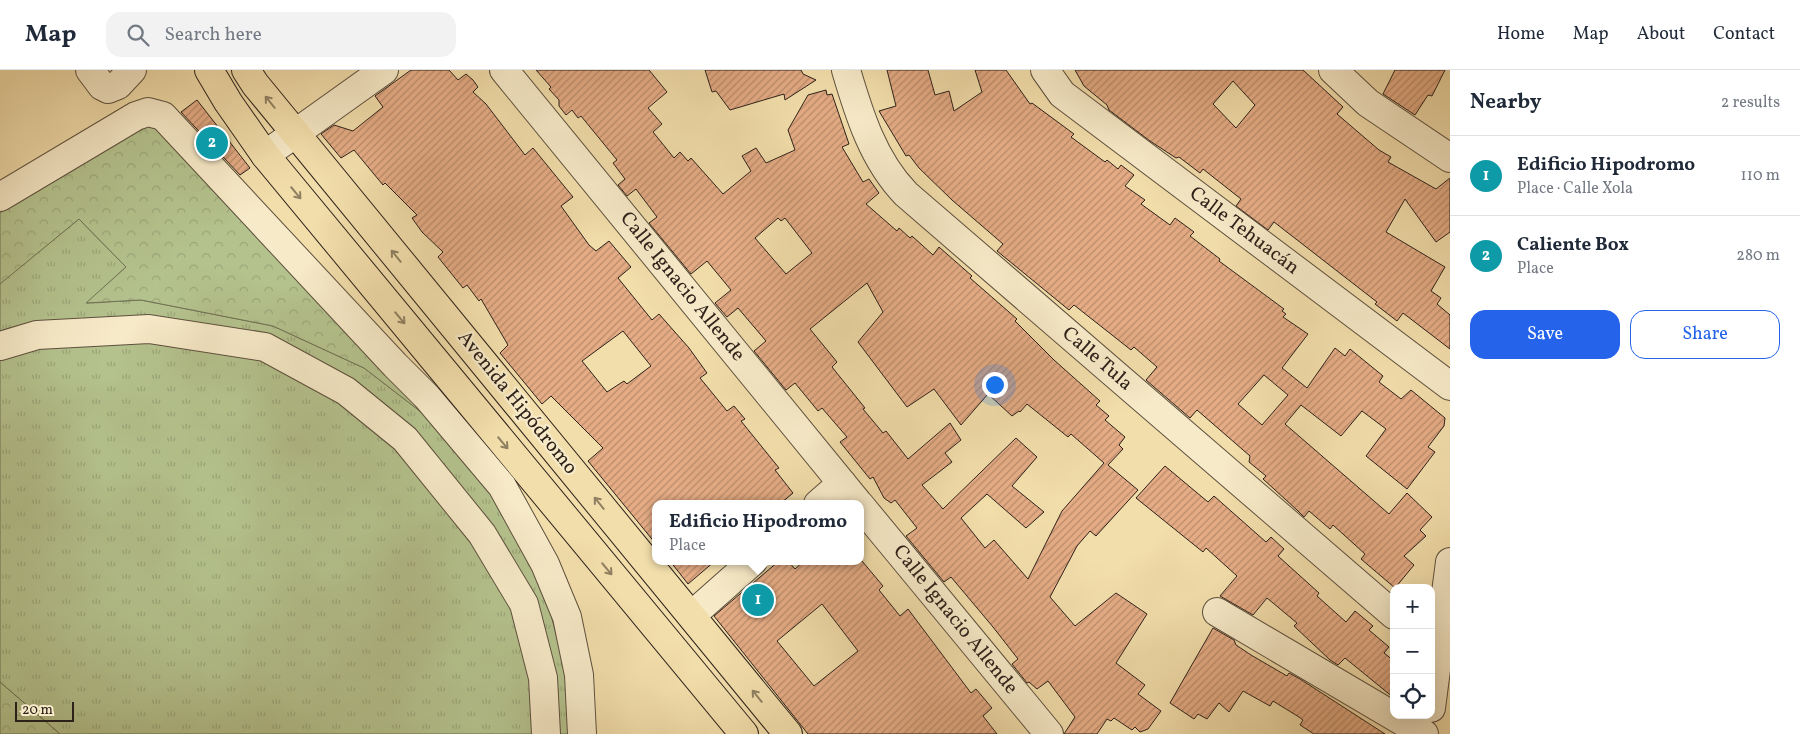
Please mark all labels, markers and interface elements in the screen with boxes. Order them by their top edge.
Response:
search box [106,12,456,57]
text: Map [25,18,76,52]
icon: search [124,21,152,49]
text: Search here [164,22,262,48]
text: Home [1497,22,1545,47]
text: Map [1573,22,1609,47]
text: About [1637,22,1685,47]
text: Contact [1713,22,1775,47]
text: Nearby [1470,88,1541,117]
text: 2 results [1721,92,1780,114]
one-way arrow [264,96,275,109]
pin: 2 [196,124,228,162]
text: Edificio Hipodromo [1517,152,1695,178]
text: 1 [1483,165,1489,187]
text: 110 m [1741,165,1780,187]
text: Place · Calle Xola [1517,178,1633,200]
street label: Calle Tehuacán [1183,180,1305,282]
one-way arrow [291,186,302,199]
street label: Calle Ignacio Allende [613,206,751,368]
text: Caliente Box [1517,232,1629,258]
text: 2 [1482,245,1490,267]
text: 280 m [1736,245,1780,267]
one-way arrow [390,249,401,262]
text: Place [1517,258,1554,280]
button: Save [1470,310,1620,359]
button: Share [1630,310,1780,359]
one-way arrow [394,311,405,324]
street label: Calle Tula [1055,320,1139,398]
street label: Avenida Hipódromo [450,325,584,481]
your location [982,372,1008,398]
one-way arrow [498,437,509,450]
one-way arrow [594,497,605,510]
popup [652,500,864,565]
text: Edificio Hipodromo [669,509,847,535]
text: Place [669,535,706,557]
street label: Calle Ignacio Allende [886,539,1024,701]
one-way arrow [601,562,612,575]
pin: 1 [742,581,774,619]
map controls [1390,584,1435,719]
button: + [1390,584,1435,629]
button: − [1390,629,1435,674]
button: locate [1390,674,1435,719]
one-way arrow [752,690,763,703]
scale bar [15,699,74,722]
text: 20 m [22,701,53,720]

